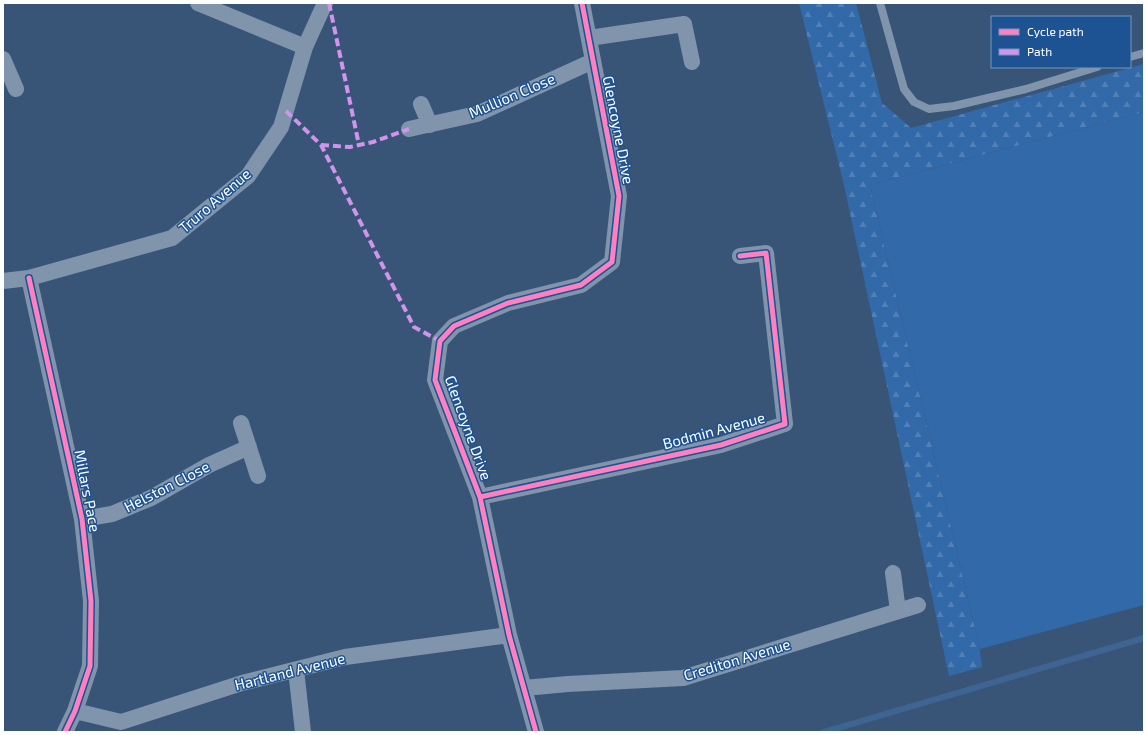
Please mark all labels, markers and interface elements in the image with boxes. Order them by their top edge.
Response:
legend [991,16,1131,68]
text: Cycle path [1027,24,1084,38]
text: Path [1027,44,1052,58]
street label: Mullion Close [466,69,558,121]
street label: Glencoyne Drive [600,74,638,185]
street label: Truro Avenue [175,164,254,236]
street label: Glencoyne Drive [442,373,496,482]
street label: Bodmin Avenue [661,408,767,452]
street label: Millars Pace [71,448,105,533]
street label: Helston Close [121,457,212,515]
street label: Crediton Avenue [681,634,792,684]
street label: Hartland Avenue [233,649,347,693]

